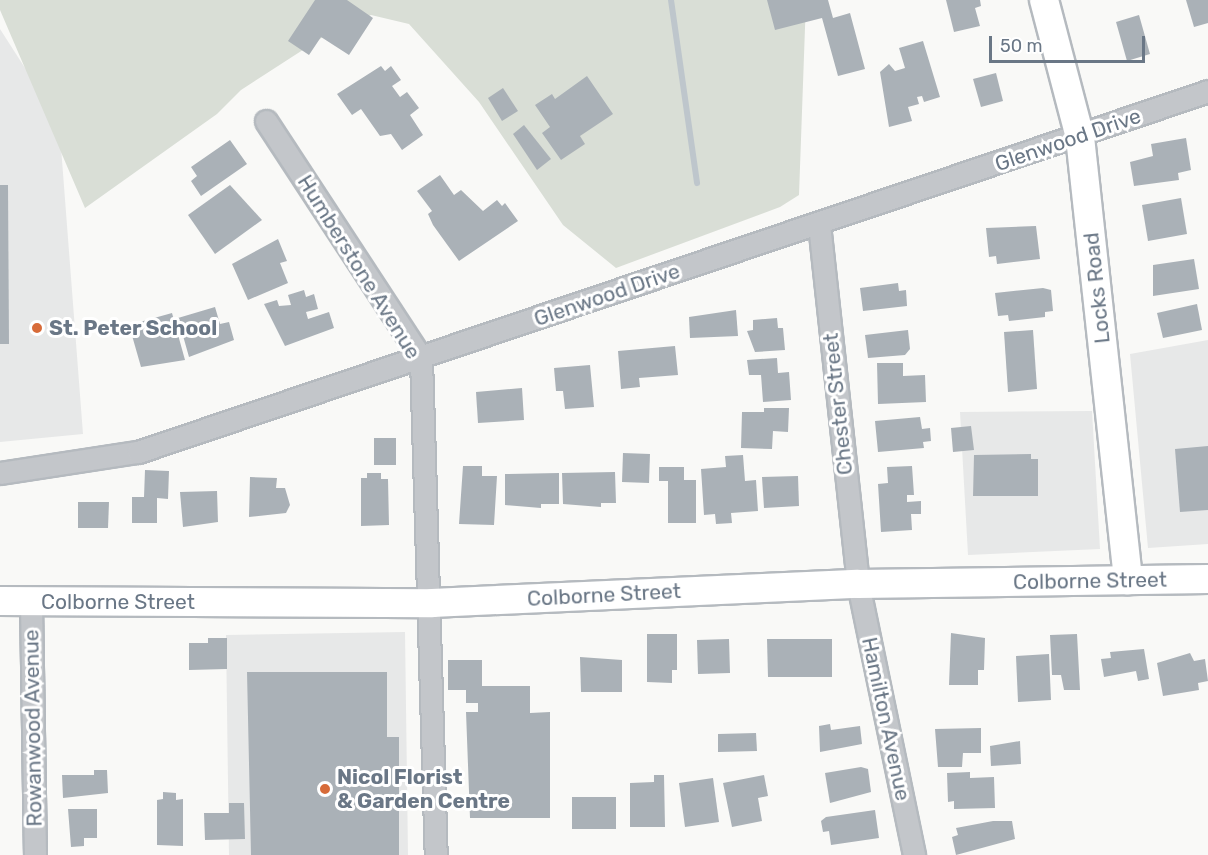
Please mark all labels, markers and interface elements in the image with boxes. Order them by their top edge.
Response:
scale bar [992,24,1148,62]
text: 50 m [1000,35,1043,57]
street label: Glenwood Drive [992,103,1144,177]
street label: Humberstone Avenue [292,170,426,364]
street label: Locks Road [1079,231,1115,345]
street label: Glenwood Drive [531,258,683,332]
place label: St. Peter School [49,315,218,341]
marker: St. Peter School [30,321,44,335]
street label: Chester Street [818,332,858,476]
street label: Colborne Street [1013,567,1167,595]
street label: Colborne Street [526,578,682,612]
street label: Colborne Street [41,589,195,615]
street label: Rowanwood Avenue [19,629,47,827]
street label: Hamilton Avenue [856,635,916,803]
place label: Nicol Florist & Garden Centre [337,764,510,814]
marker: Nicol Florist & Garden Centre [318,782,332,796]

